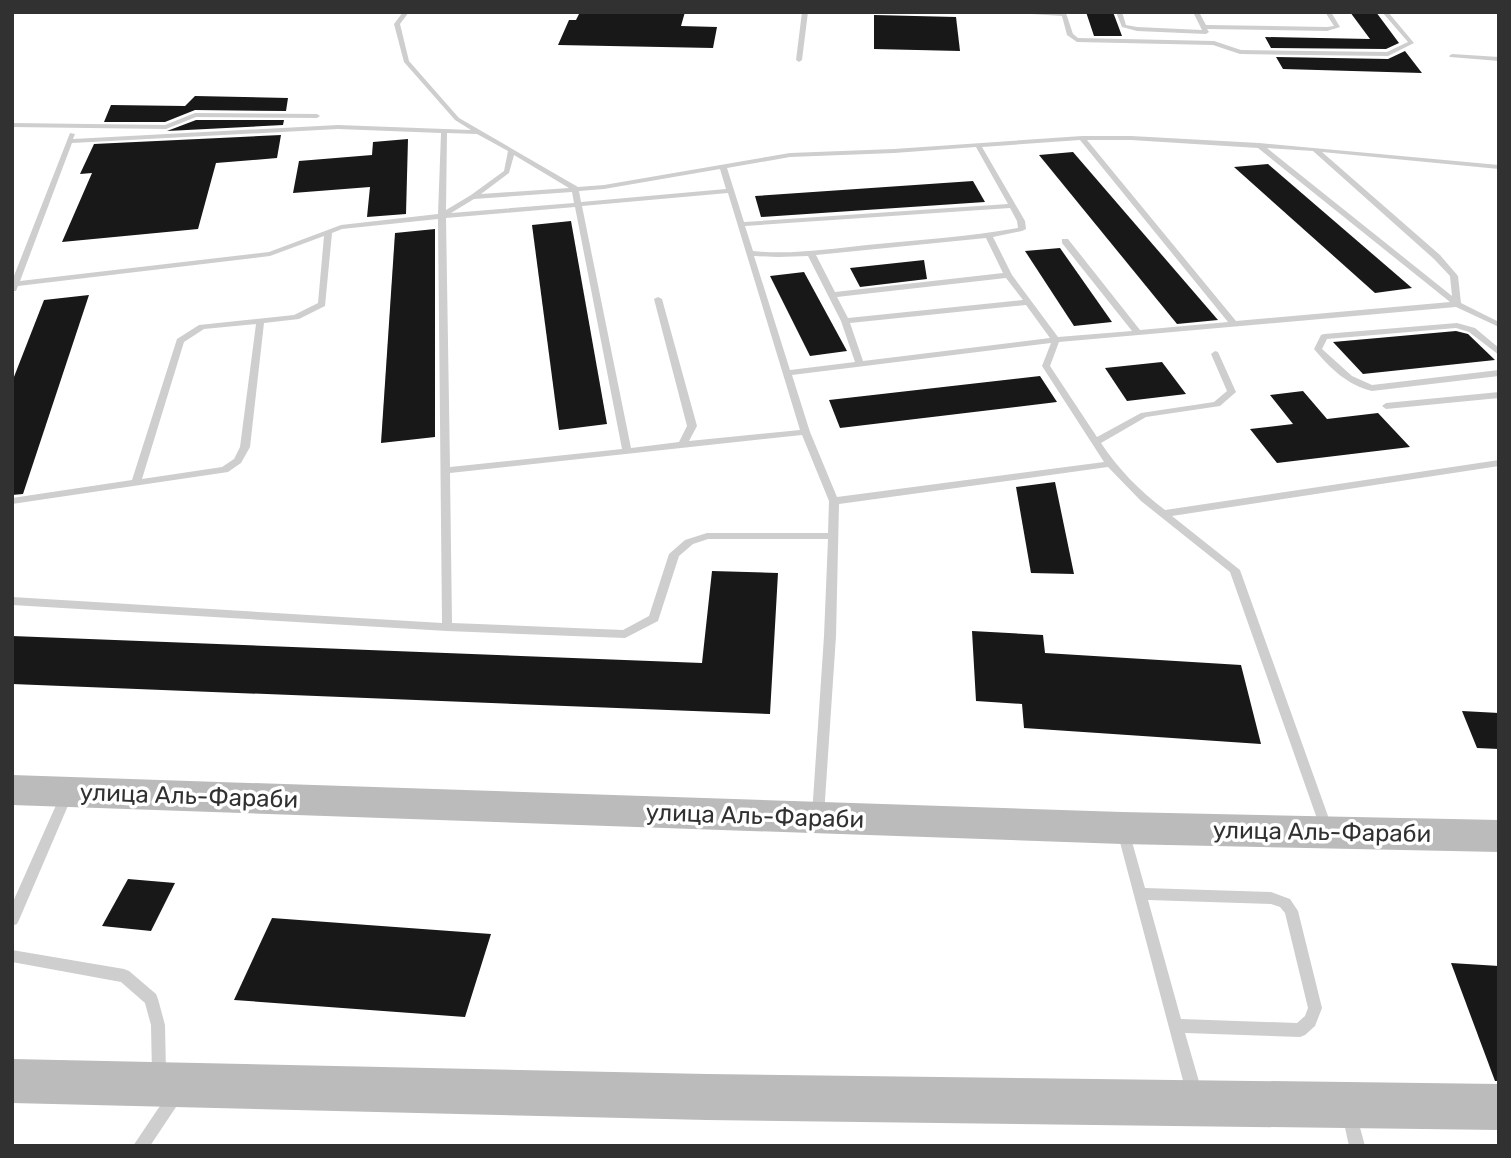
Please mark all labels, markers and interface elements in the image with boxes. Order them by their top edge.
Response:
street label: улица Аль-Фараби [79,778,299,814]
street label: улица Аль-Фараби [645,798,865,834]
street label: улица Аль-Фараби [1213,816,1431,848]

